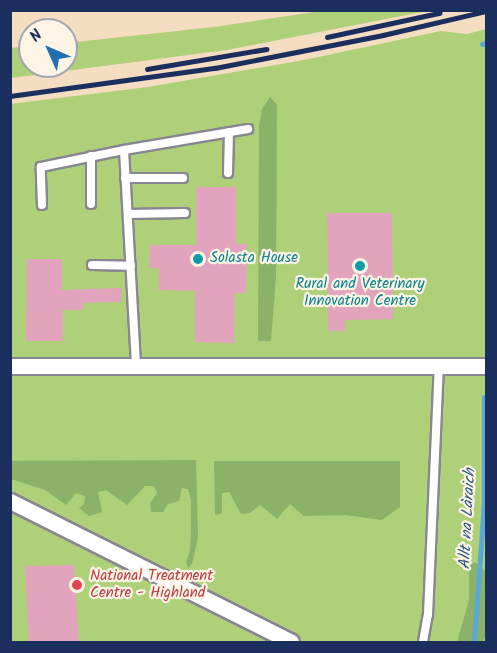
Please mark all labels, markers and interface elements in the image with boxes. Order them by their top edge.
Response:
north arrow [18,18,78,78]
text: N [24,24,49,49]
place label: Solasta House [210,250,298,268]
marker: Solasta House [191,252,205,266]
marker: Rural and Veterinary Innovation Centre [353,259,367,273]
place label: Rural and Veterinary Innovation Centre [295,275,425,310]
water label: Allt na Làraich [456,468,480,570]
place label: National Treatment Centre - Highland [90,567,213,602]
marker: National Treatment Centre - Highland [68,576,86,594]

